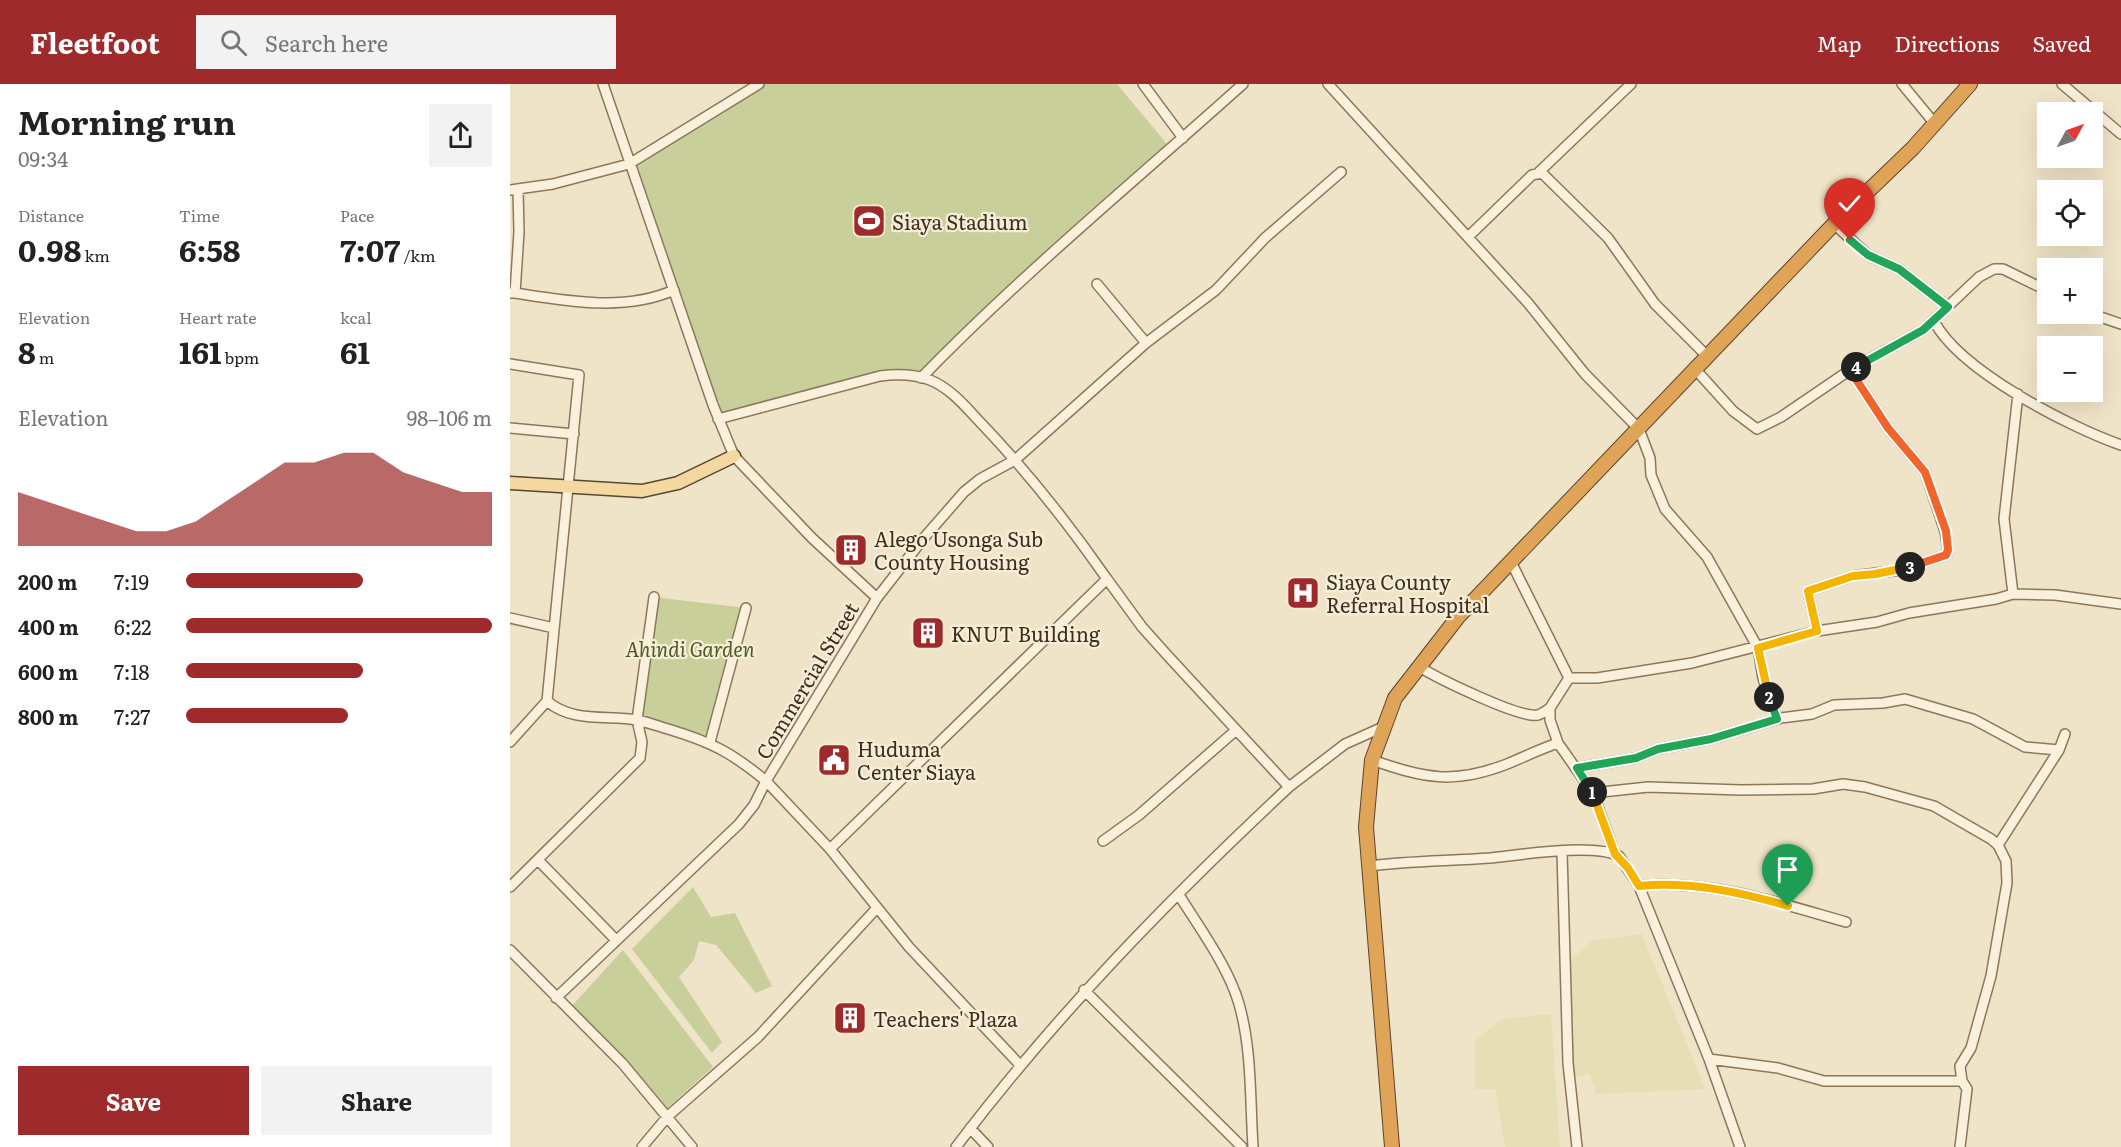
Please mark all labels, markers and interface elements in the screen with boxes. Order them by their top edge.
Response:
search box [196,15,616,69]
text: Fleetfoot [30,21,160,63]
icon: search [217,26,250,59]
text: Search here [265,26,388,59]
text: Map [1817,27,1862,58]
text: Directions [1895,27,2000,58]
text: Saved [2033,27,2091,58]
text: Morning run [18,96,236,145]
north arrow [2037,102,2103,168]
map controls [2037,102,2103,402]
button: share [429,104,492,167]
text: 09:34 [18,143,68,173]
pin [1824,178,1875,240]
button: locate [2037,180,2103,246]
icon: check [1833,187,1866,220]
text: Distance [18,203,84,227]
text: Time [179,203,220,227]
text: Pace [340,203,374,227]
sports icon: Siaya Stadium [851,203,887,239]
place label: Siaya Stadium [892,206,1028,236]
text: 0.98 [18,227,81,271]
text: 6:58 [179,227,240,271]
text: 7:07 [340,227,400,271]
text: km [81,243,110,267]
text: /km [400,243,436,267]
button: + [2037,258,2103,324]
text: Elevation [18,305,90,329]
text: Heart rate [179,305,257,329]
text: kcal [340,305,372,329]
text: 8 [18,329,36,373]
text: 161 [179,329,221,373]
text: 61 [340,329,370,373]
button: − [2037,336,2103,402]
text: m [36,345,54,369]
text: bpm [221,345,259,369]
pin: 4 [1841,352,1871,382]
text: 4 [1851,355,1861,379]
text: Elevation [18,402,108,432]
text: 98–106 m [407,402,492,432]
place label: Alego Usonga Sub County Housing [874,523,1043,576]
building icon: Alego Usonga Sub County Housing [833,532,869,568]
pin: 3 [1895,552,1925,582]
text: 3 [1906,555,1914,579]
text: 200 m [18,566,77,596]
text: 7:19 [114,566,149,596]
place label: Siaya County Referral Hospital [1326,566,1490,619]
hospital icon: Siaya County Referral Hospital [1285,575,1321,611]
street label: Commercial Street [747,596,865,764]
text: 400 m [18,611,79,641]
text: 6:22 [114,611,151,641]
building icon: KNUT Building [910,615,946,651]
place label: KNUT Building [951,618,1101,648]
park label: Ahindi Garden [625,633,755,663]
text: 600 m [18,656,78,686]
text: 7:18 [114,656,150,686]
pin: 2 [1754,682,1784,712]
text: 2 [1765,685,1773,709]
text: 800 m [18,701,78,731]
text: 7:27 [114,701,150,731]
place label: Huduma Center Siaya [857,733,976,786]
public building icon: Huduma Center Siaya [816,742,852,778]
pin: 1 [1577,777,1607,807]
text: 1 [1589,780,1595,804]
pin [1762,844,1813,906]
icon: arrive [1771,853,1804,886]
building icon: Teachers' Plaza [832,1000,868,1036]
place label: Teachers' Plaza [873,1003,1018,1033]
button: Save [18,1066,249,1135]
button: Share [261,1066,492,1135]

